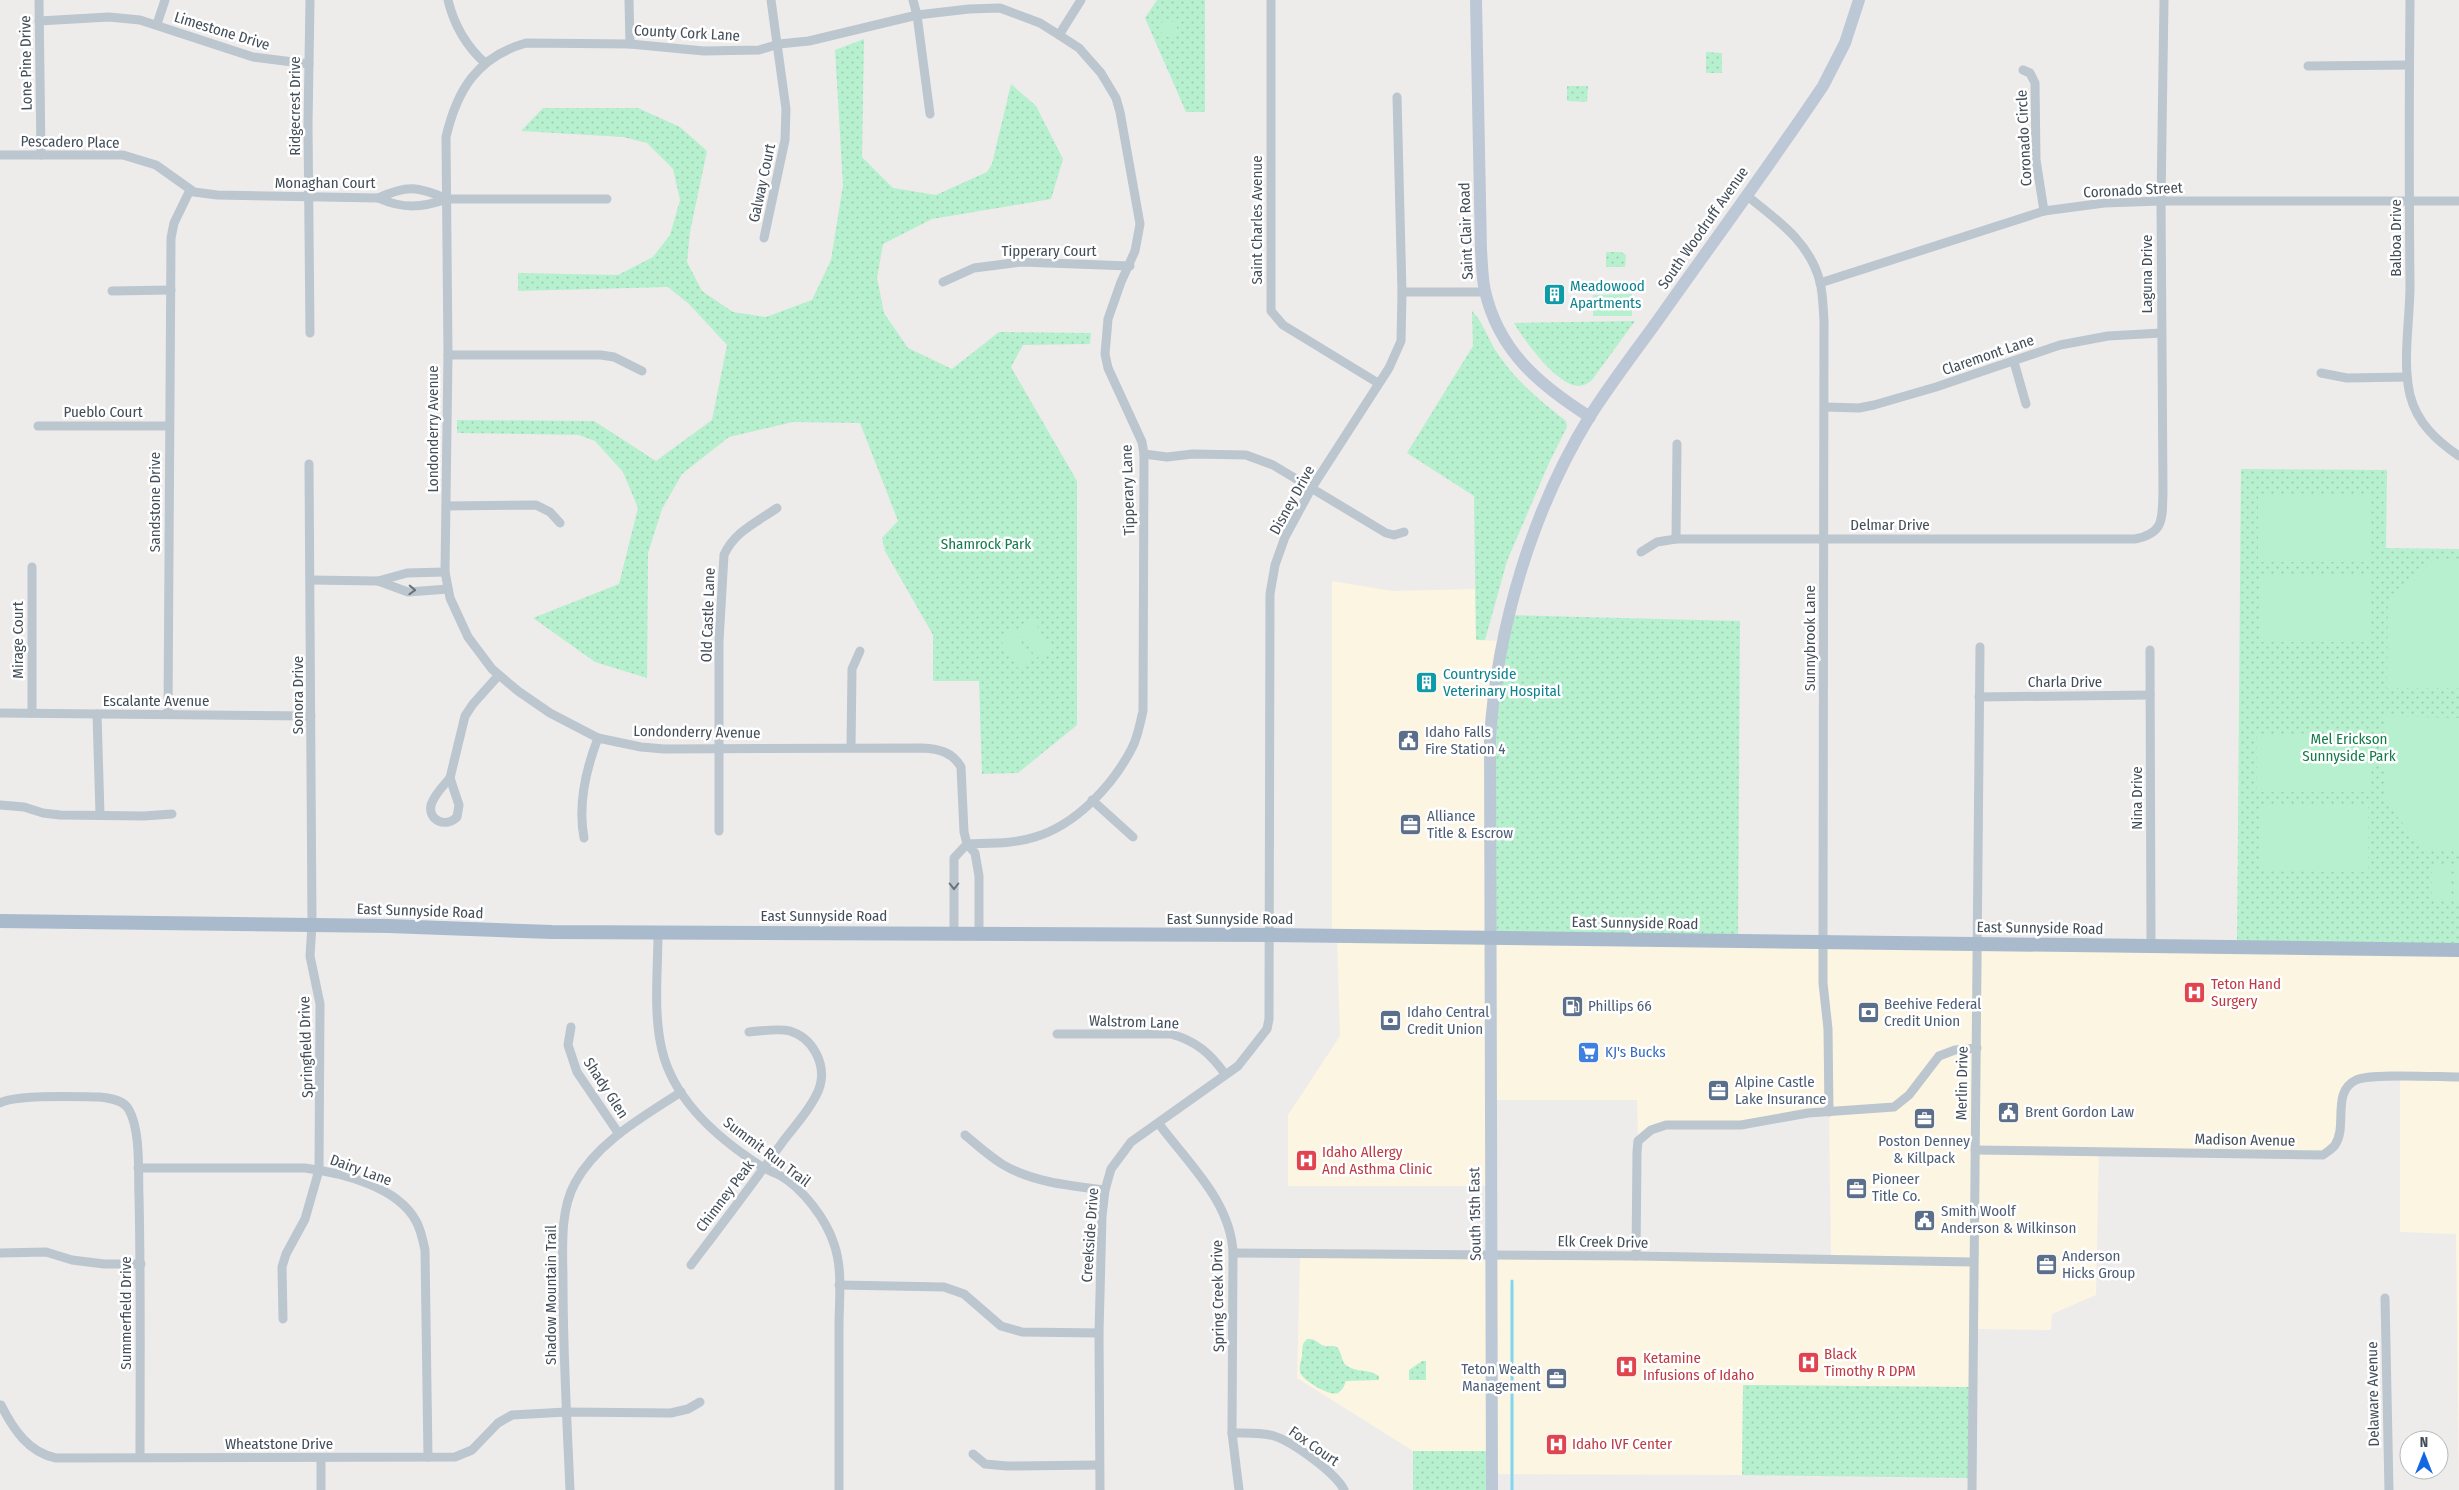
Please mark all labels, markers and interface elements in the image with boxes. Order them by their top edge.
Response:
street label: Limestone Drive [172,8,272,54]
street label: Lone Pine Drive [16,15,36,111]
street label: County Cork Lane [634,21,740,45]
street label: Ridgecrest Drive [286,56,304,156]
street label: Coronado Circle [2012,89,2036,187]
street label: Pescadero Place [20,132,120,152]
street label: Galway Court [745,142,779,224]
street label: Saint Charles Avenue [1248,155,1266,285]
street label: South Woodruff Avenue [1654,163,1752,293]
street label: Monaghan Court [275,174,375,192]
street label: Coronado Street [2083,178,2183,202]
street label: Saint Clair Road [1455,182,1477,280]
street label: Balboa Drive [2387,199,2405,277]
street label: Laguna Drive [2138,234,2156,314]
street label: Tipperary Court [1002,242,1097,260]
place label: Meadowood Apartments [1570,277,1645,312]
building icon: Meadowood Apartments [1542,283,1566,307]
street label: Claremont Lane [1940,331,2036,379]
street label: Londonderry Avenue [424,365,442,493]
street label: Pueblo Court [63,403,143,421]
street label: Tipperary Lane [1117,444,1139,536]
street label: Sandstone Drive [146,452,164,552]
street label: Disney Drive [1266,462,1318,538]
street label: Delmar Drive [1850,516,1930,534]
park label: Shamrock Park [941,535,1031,553]
street label: Old Castle Lane [697,567,719,663]
one-way arrow [409,585,417,596]
street label: Sunnybrook Lane [1801,585,1819,691]
street label: Mirage Court [9,601,27,679]
street label: Sonora Drive [289,656,307,734]
place label: Countryside Veterinary Hospital [1443,665,1561,700]
building icon: Countryside Veterinary Hospital [1415,671,1439,695]
street label: Charla Drive [2028,673,2102,691]
street label: Escalante Avenue [103,692,209,710]
street label: Londonderry Avenue [633,722,761,742]
place label: Idaho Falls Fire Station 4 [1425,723,1505,758]
public building icon: Idaho Falls Fire Station 4 [1397,729,1421,753]
park label: Mel Erickson Sunnyside Park [2302,730,2396,765]
street label: Nina Drive [2128,766,2146,830]
place label: Alliance Title & Escrow [1427,807,1513,842]
office icon: Alliance Title & Escrow [1399,813,1423,837]
one-way arrow [949,882,959,890]
street label: East Sunnyside Road [356,900,484,922]
street label: East Sunnyside Road [761,907,887,925]
street label: East Sunnyside Road [1167,910,1293,928]
street label: East Sunnyside Road [1571,913,1699,933]
street label: East Sunnyside Road [1976,918,2104,938]
place label: Teton Hand Surgery [2211,975,2281,1010]
hospital icon: Teton Hand Surgery [2183,981,2207,1005]
fuel station icon: Phillips 66 [1560,994,1584,1018]
place label: Beehive Federal Credit Union [1884,995,1981,1030]
street label: Springfield Drive [295,996,317,1098]
place label: Phillips 66 [1588,997,1652,1015]
bank icon: Beehive Federal Credit Union [1856,1001,1880,1025]
place label: Idaho Central Credit Union [1407,1003,1489,1038]
bank icon: Idaho Central Credit Union [1379,1009,1403,1033]
street label: Walstrom Lane [1089,1011,1179,1033]
supermarket icon: KJ's Bucks [1577,1040,1601,1064]
place label: KJ's Bucks [1605,1043,1666,1061]
street label: Merlin Drive [1952,1046,1972,1120]
street label: Shady Glen [580,1054,632,1122]
place label: Alpine Castle Lake Insurance [1735,1073,1826,1108]
office icon: Alpine Castle Lake Insurance [1707,1079,1731,1103]
public building icon: Brent Gordon Law [1997,1100,2021,1124]
place label: Brent Gordon Law [2025,1103,2134,1121]
office icon: Poston Denney & Killpack [1912,1106,1936,1130]
street label: Summit Run Trail [720,1113,814,1191]
street label: Madison Avenue [2195,1130,2295,1150]
place label: Poston Denney & Killpack [1878,1132,1970,1167]
place label: Idaho Allergy And Asthma Clinic [1322,1143,1433,1178]
hospital icon: Idaho Allergy And Asthma Clinic [1294,1149,1318,1173]
street label: Dairy Lane [328,1151,394,1189]
street label: Chimney Peak [692,1157,758,1235]
street label: South 15th East [1465,1167,1485,1261]
place label: Pioneer Title Co. [1872,1170,1921,1205]
office icon: Pioneer Title Co. [1844,1176,1868,1200]
street label: Creekside Drive [1078,1187,1102,1283]
place label: Smith Woolf Anderson & Wilkinson [1941,1202,2076,1237]
public building icon: Smith Woolf Anderson & Wilkinson [1913,1208,1937,1232]
street label: Shadow Mountain Trail [542,1225,560,1365]
street label: Elk Creek Drive [1557,1232,1649,1252]
street label: Spring Creek Drive [1208,1240,1228,1352]
place label: Anderson Hicks Group [2062,1247,2135,1282]
office icon: Anderson Hicks Group [2034,1253,2058,1277]
street label: Summerfield Drive [117,1256,135,1370]
street label: Delaware Avenue [2363,1341,2383,1447]
place label: Black Timothy R DPM [1824,1345,1916,1380]
place label: Ketamine Infusions of Idaho [1643,1349,1754,1384]
hospital icon: Black Timothy R DPM [1796,1351,1820,1375]
hospital icon: Ketamine Infusions of Idaho [1615,1355,1639,1379]
place label: Teton Wealth Management [1461,1360,1541,1395]
office icon: Teton Wealth Management [1545,1366,1569,1390]
street label: Fox Court [1285,1422,1343,1470]
north arrow [2399,1430,2449,1480]
hospital icon: Idaho IVF Center [1544,1432,1568,1456]
text: N [2420,1434,2428,1451]
street label: Wheatstone Drive [225,1435,333,1453]
place label: Idaho IVF Center [1572,1435,1673,1453]

